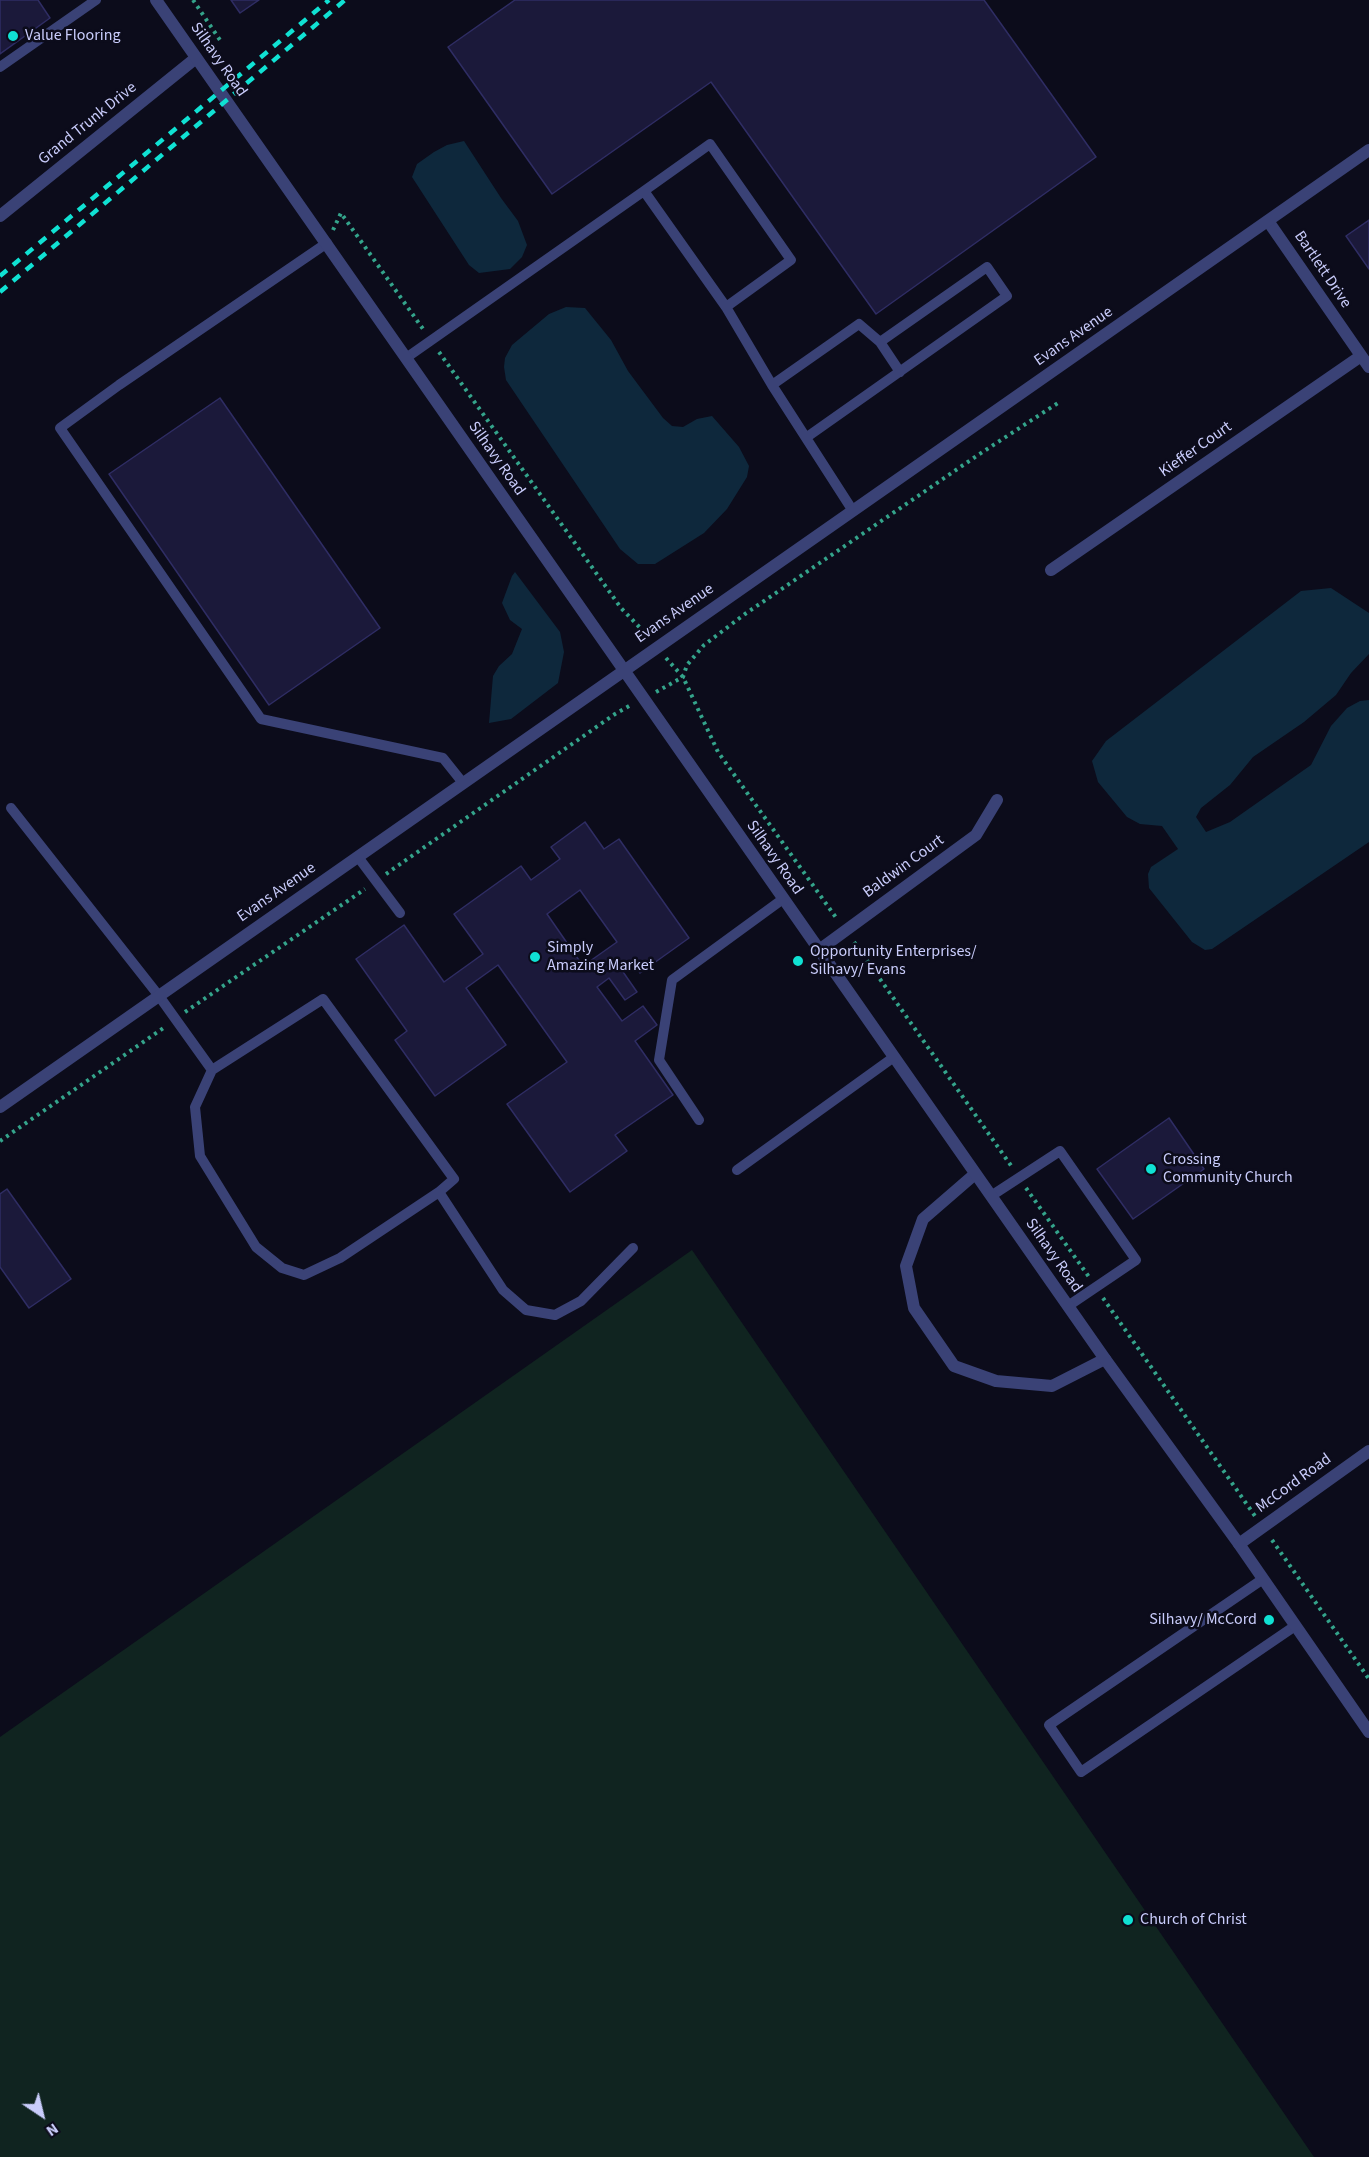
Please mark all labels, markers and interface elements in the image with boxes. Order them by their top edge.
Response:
street label: Silhavy Road [186,19,250,101]
place label: Value Flooring [25,26,120,46]
marker: Value Flooring [6,29,20,43]
street label: Grand Trunk Drive [35,79,141,169]
street label: Bartlett Drive [1289,228,1355,312]
street label: Evans Avenue [1031,303,1117,371]
street label: Silhavy Road [464,418,528,500]
street label: Kieffer Court [1156,418,1236,482]
street label: Evans Avenue [632,580,718,648]
street label: Silhavy Road [742,817,806,899]
street label: Baldwin Court [860,831,948,903]
street label: Evans Avenue [234,859,320,927]
place label: Simply Amazing Market [547,938,654,976]
place label: Opportunity Enterprises/ Silhavy/ Evans [810,942,977,980]
marker: Simply Amazing Market [528,950,542,964]
marker: Opportunity Enterprises/ Silhavy/ Evans [791,954,805,968]
place label: Crossing Community Church [1163,1150,1293,1188]
marker: Crossing Community Church [1144,1162,1158,1176]
street label: Silhavy Road [1021,1215,1085,1297]
street label: McCord Road [1253,1450,1335,1518]
place label: Silhavy/ McCord [1149,1610,1257,1630]
marker: Silhavy/ McCord [1262,1613,1276,1627]
place label: Church of Christ [1140,1910,1247,1930]
marker: Church of Christ [1121,1913,1135,1927]
north arrow [12,2085,72,2145]
text: N [42,2118,63,2142]

